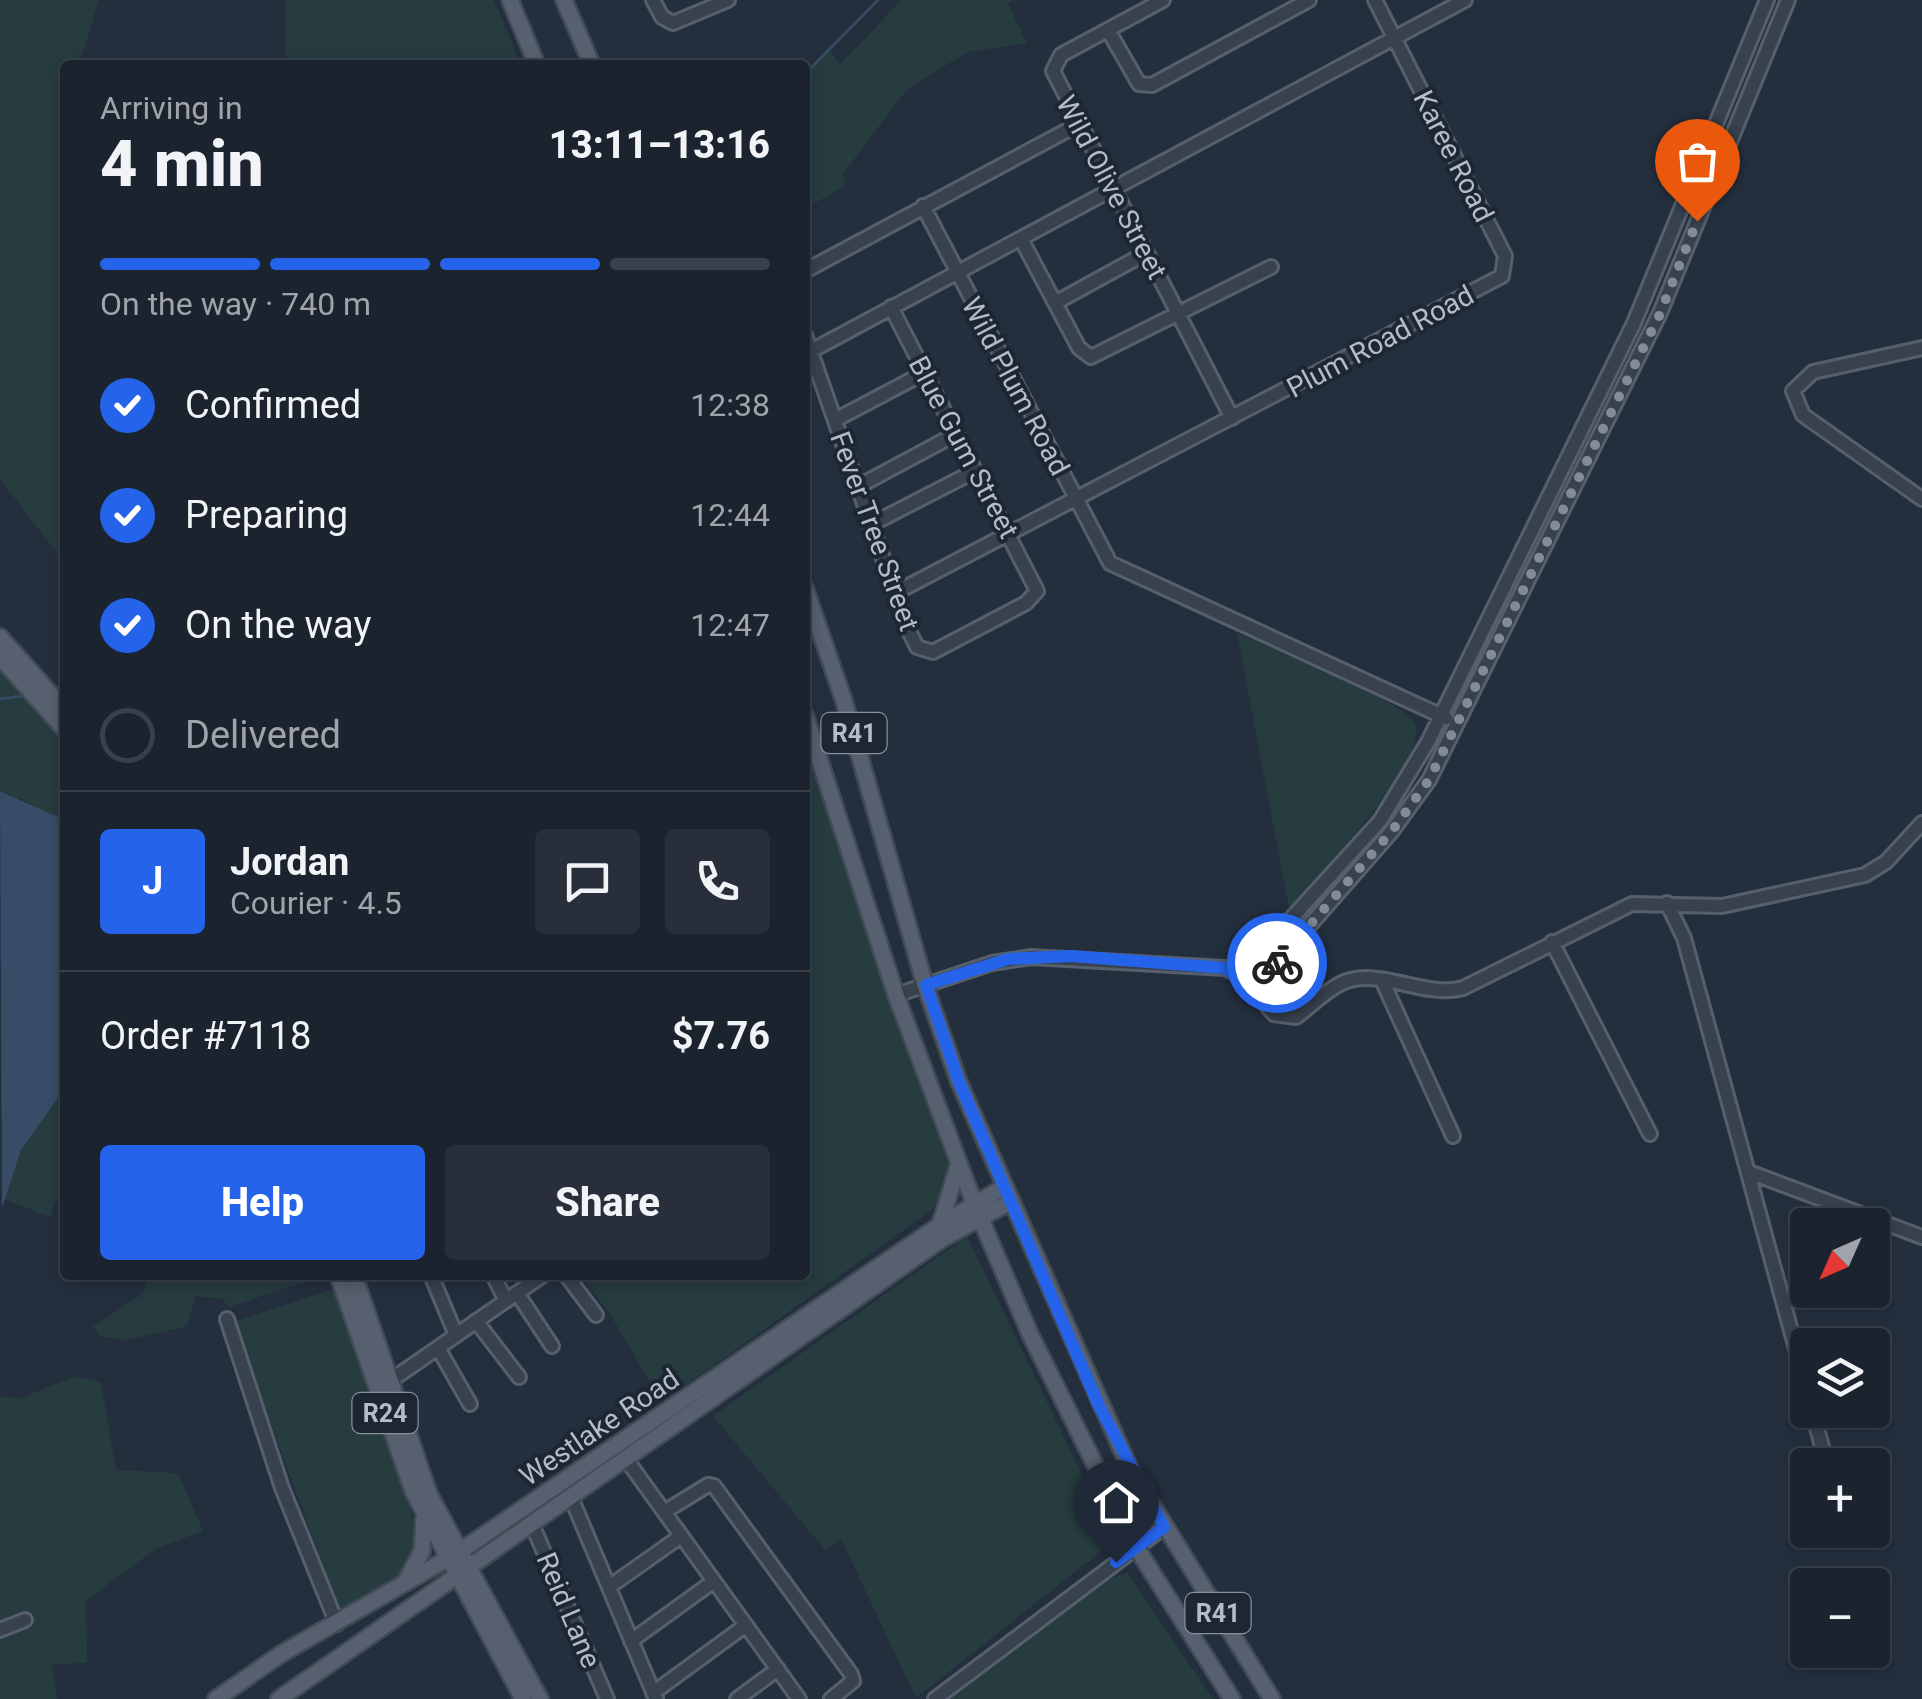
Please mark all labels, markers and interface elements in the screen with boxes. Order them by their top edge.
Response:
street label: Karee Road [1406,85,1501,227]
text: Arriving in [100,89,243,127]
street label: Wild Olive Street [1049,90,1174,285]
pin [1655,119,1740,222]
text: 13:11–13:16 [549,123,770,167]
text: 4 min [100,126,264,202]
icon: bag [1670,134,1725,189]
street label: Plum Road Road [1281,278,1479,405]
text: On the way · 740 m [100,285,371,323]
street label: Wild Plum Road [955,292,1076,481]
street label: Blue Gum Street [902,351,1025,544]
icon: check [100,378,155,433]
text: Confirmed [185,383,361,427]
text: 12:38 [690,386,770,424]
street label: Fever Tree Street [823,427,926,635]
icon: check [100,488,155,543]
text: Preparing [185,493,348,537]
text: 12:44 [690,496,770,534]
icon: check [100,598,155,653]
text: On the way [185,603,371,647]
text: 12:47 [690,606,770,644]
text: Delivered [185,713,341,757]
road number: R41 [822,713,886,753]
button: chat [535,829,640,934]
button: phone [665,829,770,934]
text: Jordan [230,840,349,884]
text: J [142,859,163,903]
text: Courier · 4.5 [230,884,402,922]
courier [1227,913,1327,1013]
icon: bike [1250,936,1305,991]
text: Order #7118 [100,1014,311,1058]
text: $7.76 [672,1014,770,1058]
button: Help [100,1145,425,1260]
button: Share [445,1145,770,1260]
north arrow [1790,1208,1890,1308]
map controls [1790,1208,1890,1668]
button: layers [1790,1328,1890,1428]
street label: Westlake Road [513,1362,685,1493]
road number: R24 [352,1393,418,1433]
button: + [1790,1448,1890,1548]
pin [1074,1460,1159,1563]
icon: home [1089,1475,1144,1530]
street label: Reid Lane [529,1547,608,1673]
button: − [1790,1568,1890,1668]
road number: R41 [1186,1593,1250,1633]

